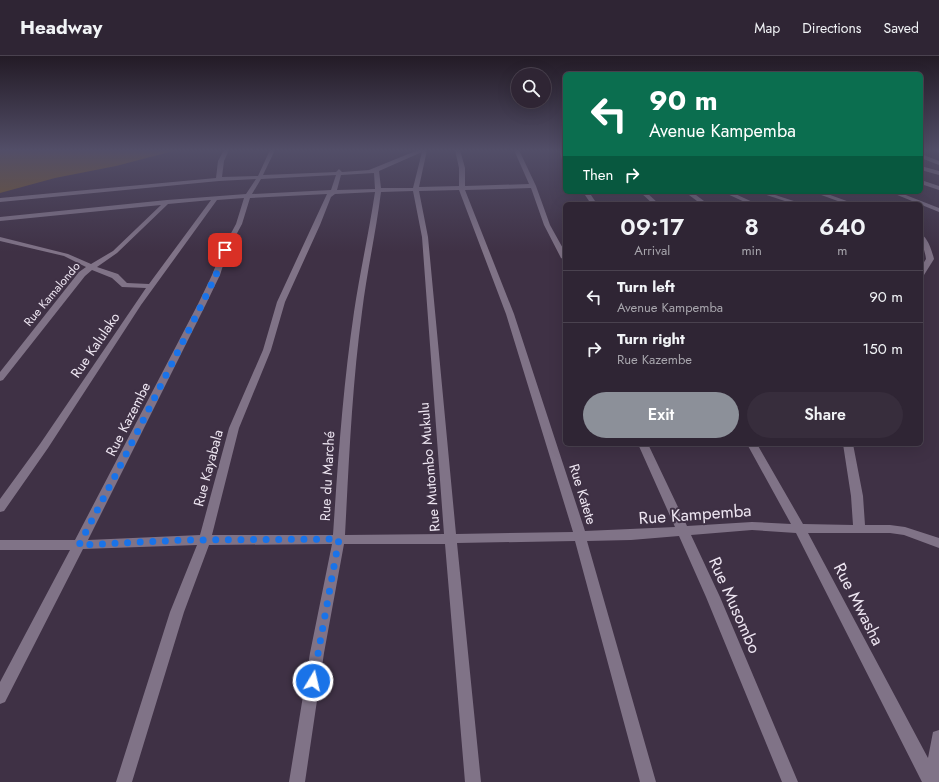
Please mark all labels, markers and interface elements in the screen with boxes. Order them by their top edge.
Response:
text: Headway [20,14,102,41]
text: Map [754,18,780,38]
text: Directions [802,18,862,38]
text: Saved [884,18,919,38]
map controls [511,68,551,108]
button: search [511,68,551,108]
text: 90 m [649,80,718,121]
icon: left [583,88,635,140]
text: Avenue Kampemba [649,118,796,144]
text: Then [583,164,613,186]
icon: right [621,164,643,186]
text: 09:17 [620,209,684,244]
text: 8 [744,209,759,244]
text: 640 [819,209,866,244]
pin [208,233,242,267]
icon: arrive [214,239,236,261]
text: Arrival [634,241,670,260]
text: min [741,241,762,260]
text: m [837,241,847,260]
street label: Rue Kamalondo [20,257,85,330]
text: Turn left [617,276,675,298]
icon: left [583,286,605,308]
text: 90 m [869,286,903,308]
text: Avenue Kampemba [617,298,723,317]
street label: Rue Kalulako [66,308,125,382]
text: Turn right [617,328,685,350]
icon: right [583,338,605,360]
text: 150 m [863,338,903,360]
text: Rue Kazembe [617,350,692,369]
street label: Rue Kazembe [101,378,155,460]
button: Exit [583,392,739,438]
button: Share [747,392,903,438]
street label: Rue Mutombo Mukulu [413,402,445,532]
street label: Rue Kayabala [188,427,228,509]
street label: Rue du Marché [315,431,339,521]
street label: Rue Katete [564,461,602,527]
street label: Rue Kampemba [638,498,752,530]
street label: Rue Musombo [703,553,767,657]
street label: Rue Mwasha [828,559,890,649]
position arrow [292,660,334,702]

